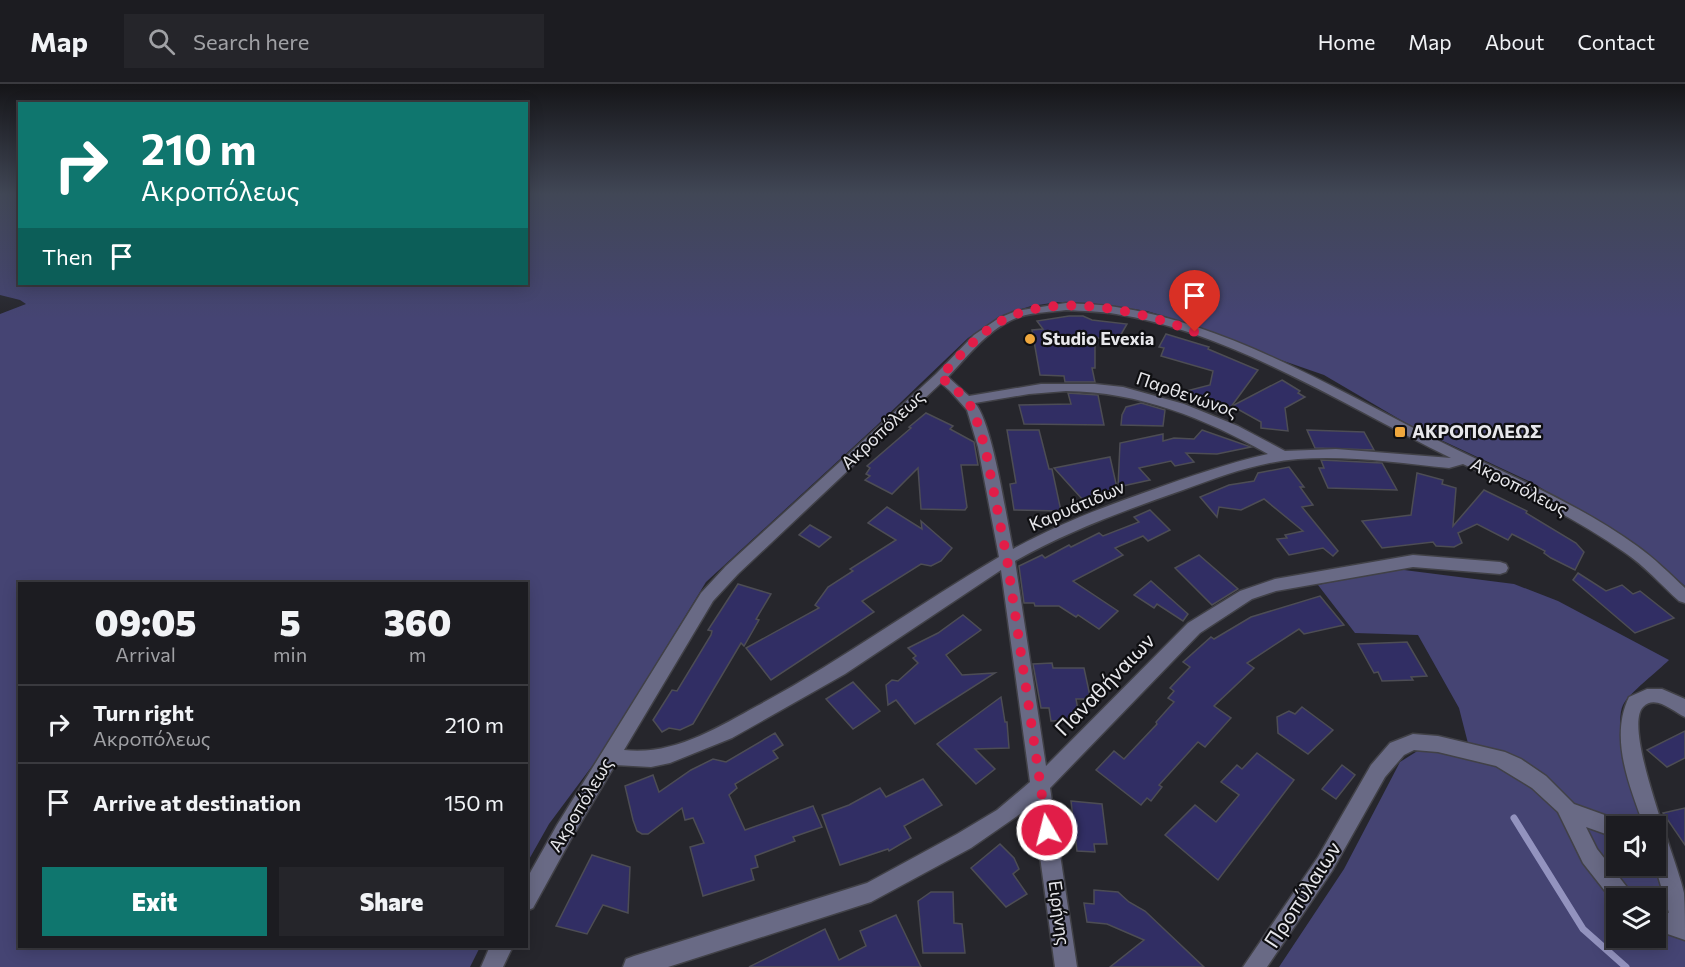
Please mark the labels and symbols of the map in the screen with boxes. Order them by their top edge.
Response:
pin [1169,270,1220,332]
place label: Studio Evexia [1042,327,1154,349]
marker: Studio Evexia [1023,332,1037,346]
street label: Παρθενώνος [1134,366,1241,422]
street label: Ακροπόλεως [836,385,929,473]
place label: ΑΚΡΟΠΟΛΕΩΣ [1412,420,1542,442]
marker: ΑΚΡΟΠΟΛΕΩΣ [1393,425,1407,439]
street label: Ακροπόλεως [1467,452,1572,520]
street label: Καρυάτιδων [1025,475,1128,535]
street label: Παναθήναιων [1049,627,1159,740]
street label: Ακροπόλεως [543,753,617,856]
position arrow [1015,798,1079,862]
street label: Προπύλαιων [1258,836,1346,952]
street label: Ειρήνης [1045,879,1075,947]

